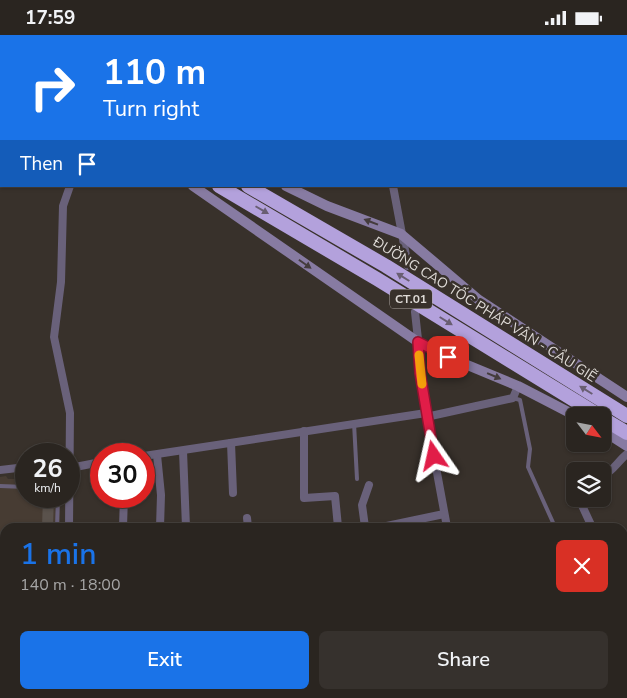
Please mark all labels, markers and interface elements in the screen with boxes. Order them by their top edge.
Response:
text: 17:59 [25,5,75,31]
text: 110 m [103,49,206,96]
icon: right [20,55,85,120]
text: Turn right [103,94,199,124]
icon: arrive [73,150,101,178]
text: Then [20,151,63,177]
one-way arrow [255,206,268,215]
one-way arrow [364,218,378,226]
street label: ĐƯỜNG CAO TỐC PHÁP VÂN - CẦU GIẼ [368,231,601,386]
one-way arrow [298,259,312,269]
one-way arrow [396,272,410,281]
road number: CT.01 [390,289,432,309]
one-way arrow [439,317,452,326]
pin [427,336,469,378]
icon: arrive [434,343,462,371]
one-way arrow [487,373,501,381]
one-way arrow [579,386,592,395]
north arrow [566,407,611,453]
map controls [566,407,611,507]
position arrow [407,429,459,481]
speed limit sign: 30 [90,443,155,508]
text: 26 [32,452,63,486]
button: layers [566,462,611,507]
text: km/h [34,480,61,496]
text: 1 min [20,534,96,575]
button: close [556,540,608,592]
text: 140 m · 18:00 [20,574,121,596]
button: Exit [20,631,309,689]
button: Share [319,631,608,689]

